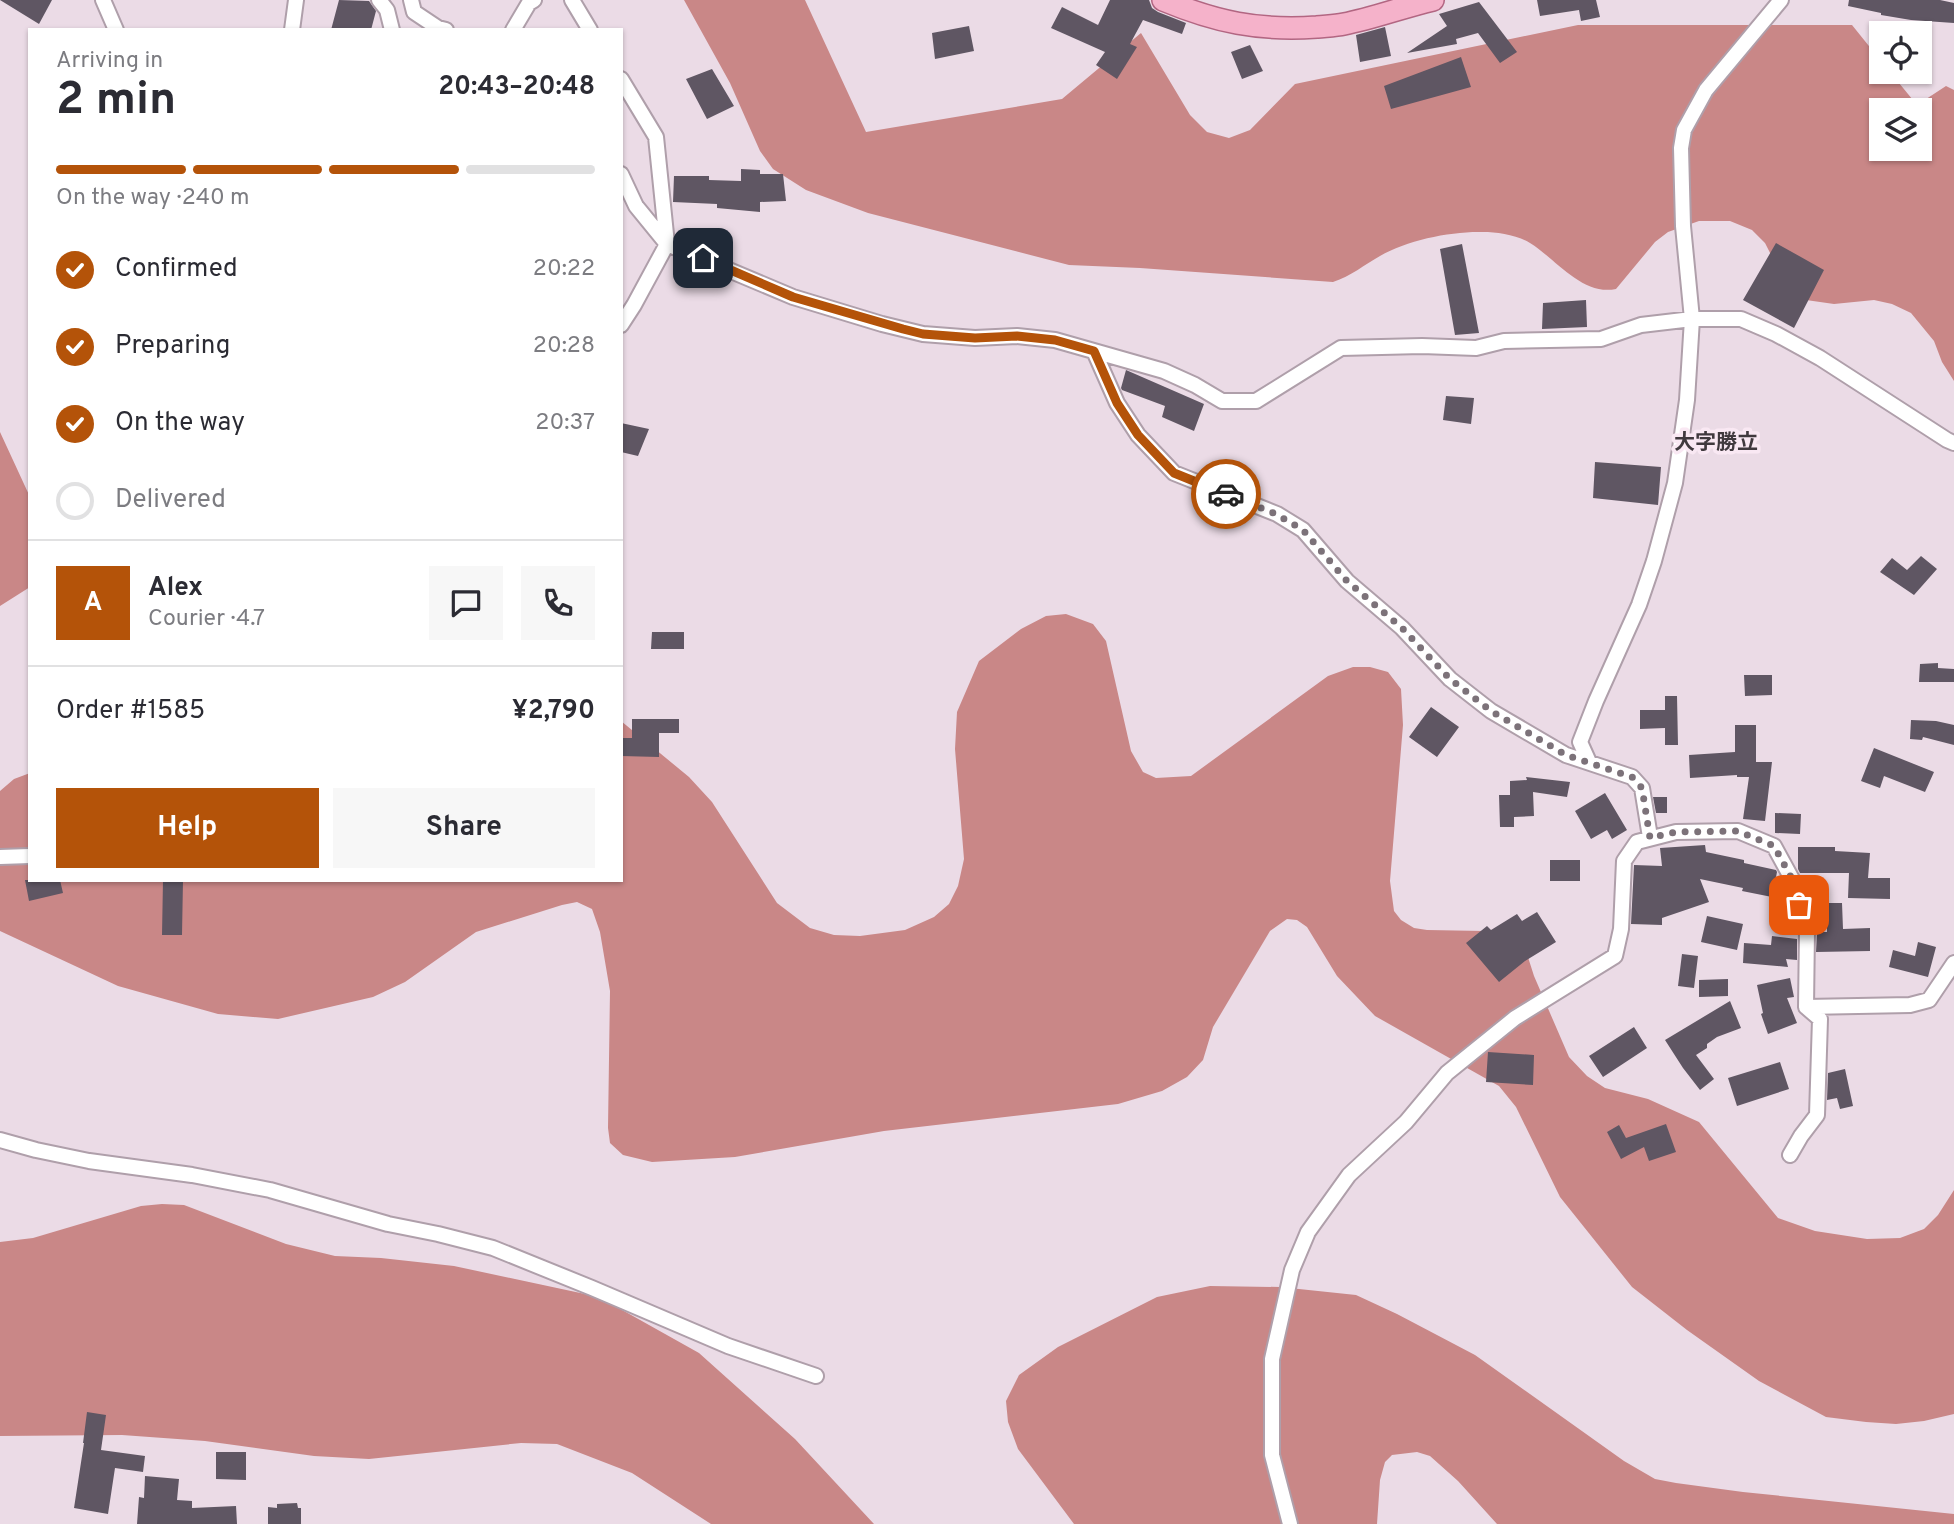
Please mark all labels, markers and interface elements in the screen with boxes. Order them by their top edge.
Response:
map controls [1869,21,1932,161]
button: locate [1869,21,1932,84]
text: Arriving in [56,47,163,76]
text: 20:43–20:48 [438,71,595,104]
text: 2 min [56,72,176,131]
button: layers [1869,98,1932,161]
text: On the way · 240 m [56,184,250,213]
pin [673,228,733,288]
icon: home [684,239,722,277]
icon: check [56,251,94,289]
text: Confirmed [115,253,238,286]
text: 20:22 [533,255,595,284]
icon: check [56,328,94,366]
text: Preparing [115,330,230,363]
text: 20:28 [533,332,595,361]
icon: check [56,405,94,443]
text: On the way [115,407,245,440]
text: 20:37 [535,409,595,438]
district label: 大字勝立 [1674,430,1758,457]
courier [1191,459,1261,529]
icon: car [1207,475,1245,513]
text: Delivered [115,484,226,517]
button: chat [429,566,503,640]
button: phone [521,566,595,640]
text: Alex [148,572,203,605]
text: A [84,587,102,620]
text: Courier · 4.7 [148,605,265,634]
text: Order #1585 [56,695,205,728]
text: ¥2,790 [512,695,595,728]
button: Help [56,788,319,868]
button: Share [333,788,595,868]
pin [1769,875,1829,935]
icon: bag [1780,886,1818,924]

